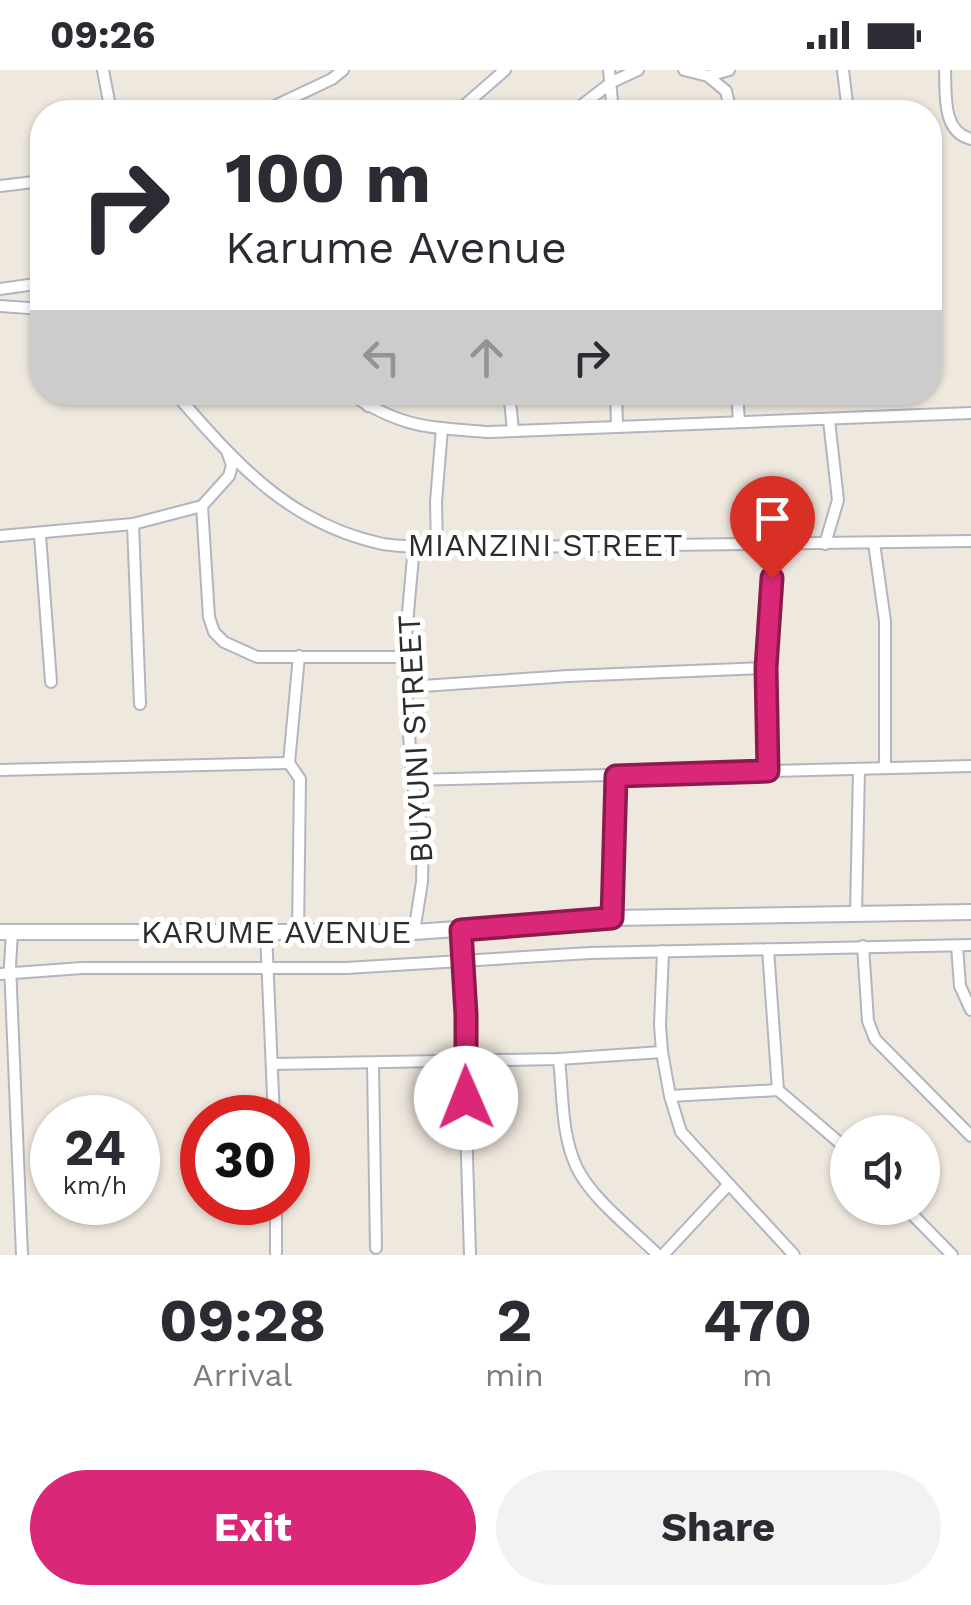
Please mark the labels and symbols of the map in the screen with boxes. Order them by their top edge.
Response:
pin [730,476,815,579]
street label: MIANZINI STREET [407,526,683,564]
street label: BUYUNI STREET [390,614,440,864]
street label: KARUME AVENUE [141,913,411,951]
position arrow [414,1046,518,1150]
speed limit sign: 30 [180,1095,310,1225]

